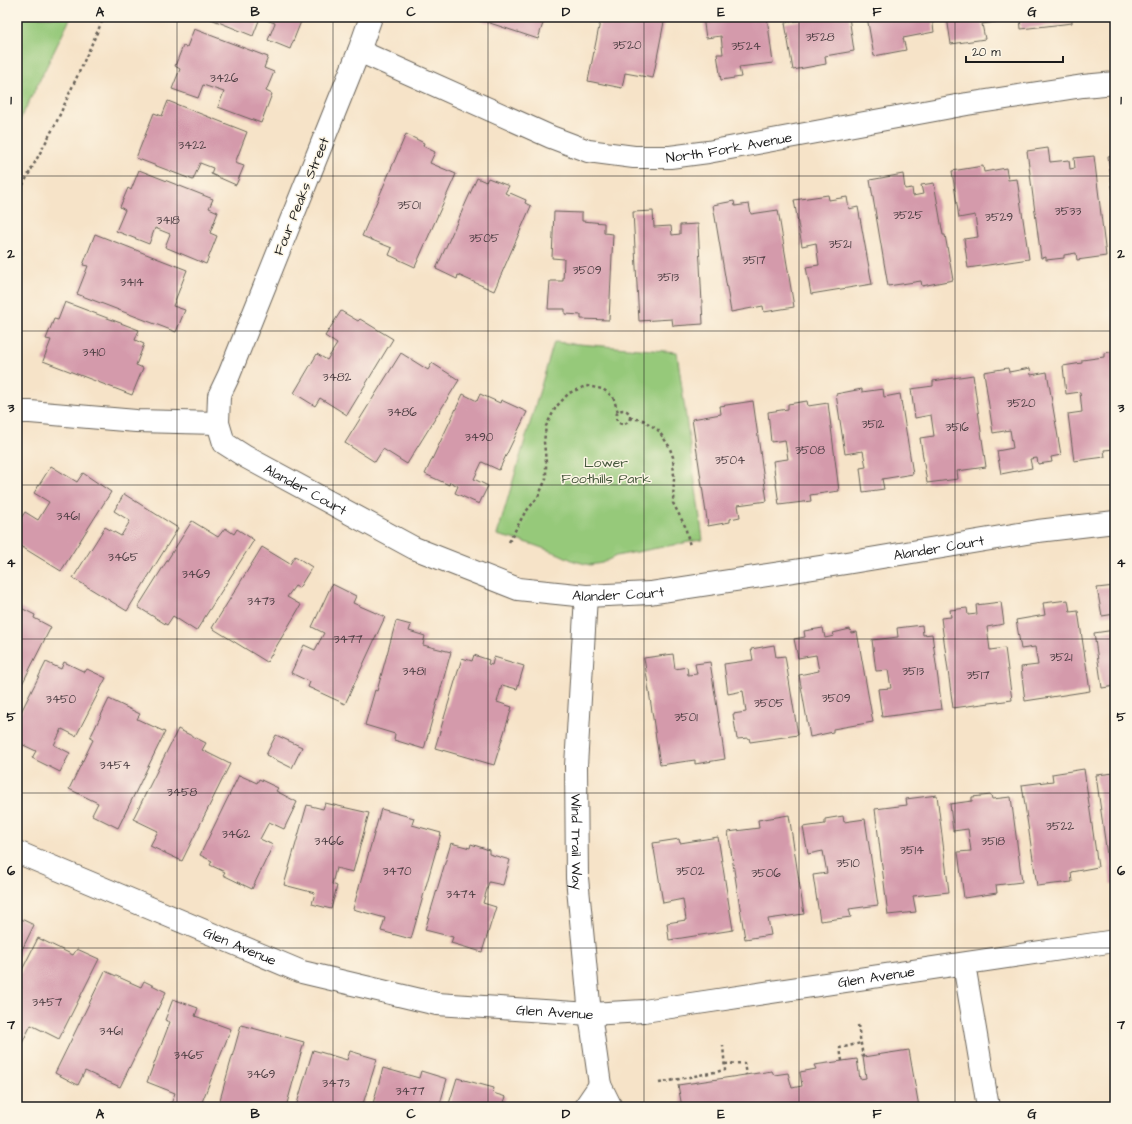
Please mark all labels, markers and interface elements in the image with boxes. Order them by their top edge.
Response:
text: A [96,3,105,21]
text: B [250,3,260,21]
text: C [406,3,416,21]
text: D [562,3,571,21]
text: E [717,3,725,21]
text: F [872,3,882,21]
text: G [1027,3,1037,21]
house number: 3528 [805,29,835,46]
house number: 3520 [612,37,642,54]
house number: 3524 [731,38,761,55]
scale bar [966,38,1063,64]
text: 20 m [972,44,1001,61]
house number: 3426 [210,70,239,87]
text: 1 [10,91,12,109]
text: 1 [1120,91,1122,109]
street label: North Fork Avenue [665,128,794,168]
street label: Four Peaks Street [269,134,335,259]
house number: 3422 [178,137,206,154]
house number: 3501 [397,197,421,214]
house number: 3533 [1055,203,1081,220]
house number: 3525 [893,207,923,224]
house number: 3529 [985,209,1013,226]
house number: 3418 [156,212,180,229]
house number: 3505 [469,230,500,247]
house number: 3521 [828,236,852,253]
text: 2 [6,245,15,263]
text: 2 [1116,245,1125,263]
house number: 3517 [742,252,766,269]
house number: 3509 [572,262,602,279]
house number: 3513 [657,269,679,286]
house number: 3414 [120,274,144,291]
house number: 3410 [82,344,106,361]
house number: 3482 [323,369,352,386]
house number: 3520 [1006,395,1036,412]
text: 3 [7,399,15,417]
text: 3 [1117,399,1125,417]
house number: 3486 [387,404,417,421]
house number: 3512 [861,416,885,433]
house number: 3516 [945,419,969,436]
house number: 3490 [465,429,494,446]
house number: 3508 [795,442,825,459]
house number: 3504 [715,452,745,469]
park label: Lower Foothills Park [561,453,651,489]
street label: Alander Court [260,459,350,521]
house number: 3461 [56,508,80,525]
street label: Alander Court [892,531,986,566]
house number: 3465 [108,549,139,566]
text: 4 [7,554,16,572]
text: 4 [1117,554,1126,572]
house number: 3469 [182,566,210,583]
street label: Alander Court [571,582,666,607]
house number: 3473 [247,593,275,610]
house number: 3477 [333,631,363,648]
house number: 3521 [1049,649,1073,666]
house number: 3481 [402,663,426,680]
house number: 3513 [902,663,924,680]
house number: 3517 [966,667,990,684]
house number: 3509 [821,690,851,707]
house number: 3450 [46,691,77,708]
house number: 3505 [754,695,785,712]
text: 5 [6,708,16,726]
text: 5 [1116,708,1126,726]
house number: 3501 [674,709,698,726]
house number: 3454 [100,757,130,774]
house number: 3458 [167,784,197,801]
street label: Wind Trail Way [565,793,587,891]
house number: 3522 [1046,818,1074,835]
house number: 3462 [222,826,250,843]
house number: 3466 [314,833,344,850]
house number: 3518 [981,833,1005,850]
house number: 3514 [900,842,924,859]
house number: 3510 [836,855,860,872]
text: 6 [7,862,16,880]
text: 6 [1117,862,1126,880]
house number: 3470 [382,863,412,880]
house number: 3502 [675,863,705,880]
house number: 3506 [751,865,781,882]
house number: 3474 [446,886,476,903]
street label: Glen Avenue [200,923,280,971]
street label: Glen Avenue [836,962,916,993]
house number: 3457 [32,994,63,1011]
street label: Glen Avenue [515,1000,594,1025]
text: 7 [6,1016,16,1034]
text: 7 [1116,1016,1126,1034]
house number: 3461 [99,1023,123,1040]
house number: 3465 [174,1047,205,1064]
house number: 3469 [247,1066,275,1083]
house number: 3473 [322,1075,350,1092]
house number: 3477 [395,1083,425,1100]
text: A [96,1105,105,1123]
text: B [250,1105,260,1123]
text: C [406,1105,416,1123]
text: D [562,1105,571,1123]
text: E [717,1105,725,1123]
text: F [872,1105,882,1123]
text: G [1027,1105,1037,1123]

